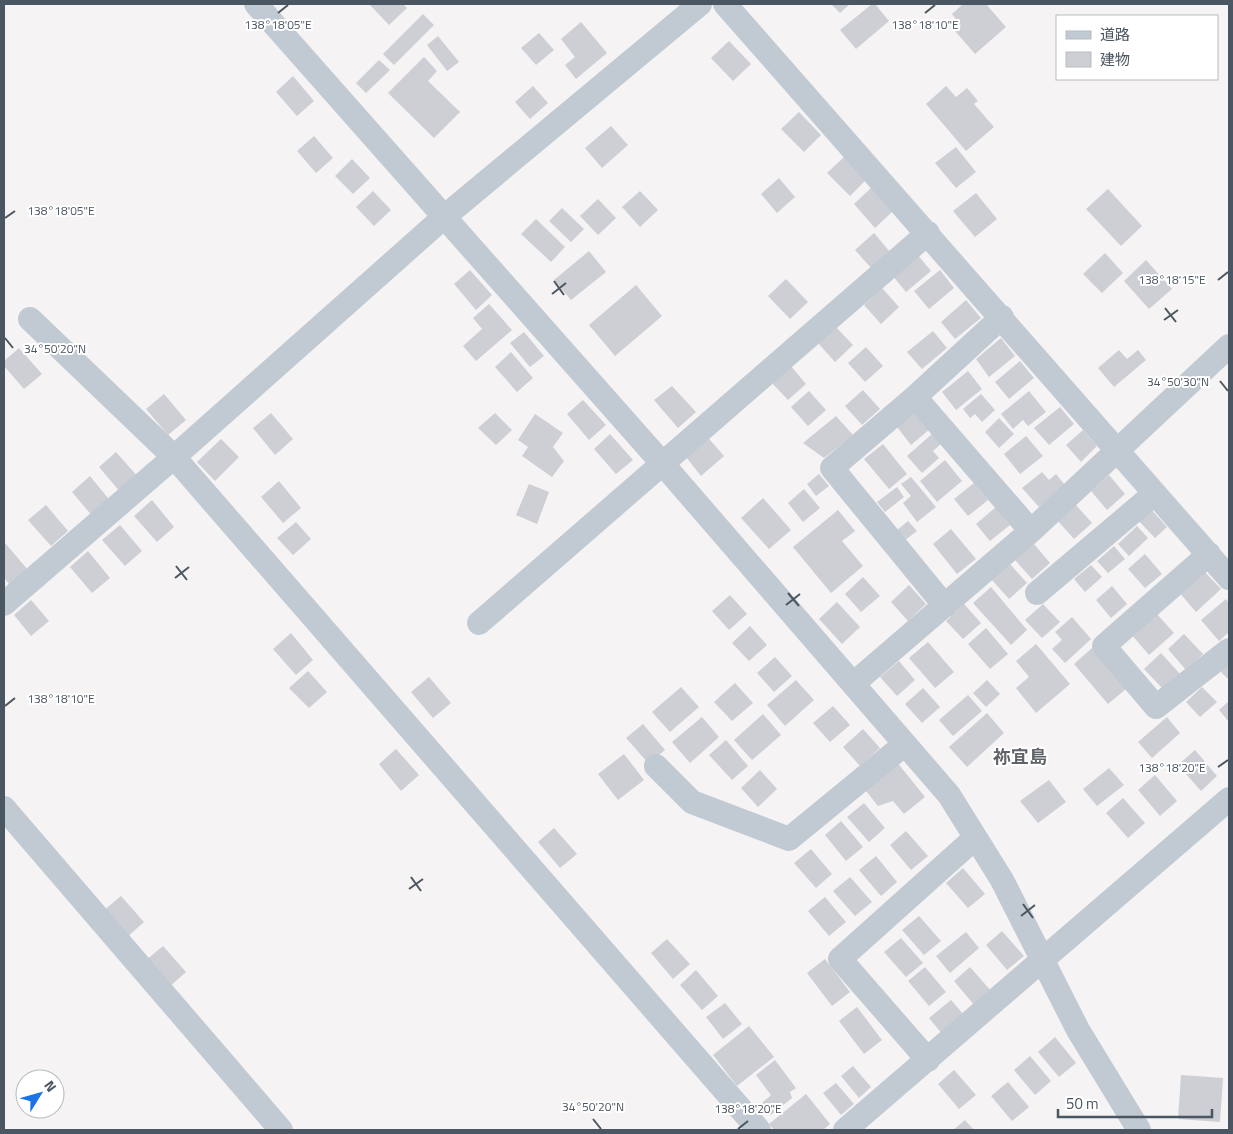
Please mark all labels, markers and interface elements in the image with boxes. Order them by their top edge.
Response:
text: 138°18'05"E [244,15,312,34]
text: 138°18'10"E [891,15,959,34]
legend [1056,15,1218,80]
text: 道路 [1100,23,1130,46]
text: 建物 [1100,48,1130,71]
text: 138°18'05"E [27,201,95,220]
text: 138°18'15"E [1138,270,1206,289]
text: 34°50'20"N [24,339,86,358]
text: 34°50'30"N [1147,372,1209,391]
text: 138°18'10"E [27,689,95,708]
district label: 祢宜島 [993,743,1047,770]
text: 138°18'20"E [1138,758,1206,777]
north arrow [15,1069,65,1119]
text: N [39,1076,62,1096]
scale bar [1058,1086,1212,1118]
text: 50 m [1066,1092,1099,1115]
text: 34°50'20"N [562,1097,624,1116]
text: 138°18'20"E [714,1099,782,1118]

